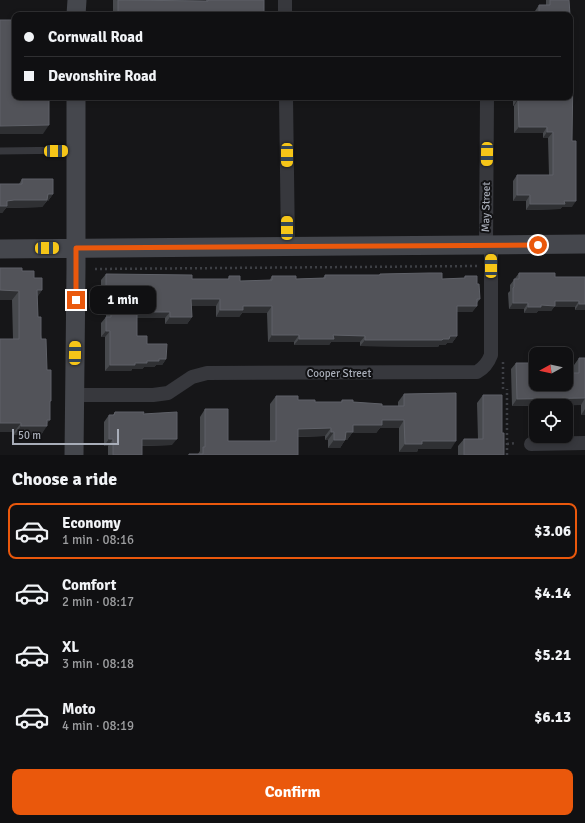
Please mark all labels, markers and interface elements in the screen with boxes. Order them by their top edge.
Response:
text: Cornwall Road [48,28,143,46]
text: Devonshire Road [48,67,157,85]
car [481,142,493,166]
car [281,143,293,167]
car [44,145,68,157]
street label: May Street [479,181,493,232]
car [281,216,293,240]
route start [529,236,547,254]
car [35,242,59,254]
car [485,254,497,278]
callout: 1 min [90,286,156,314]
route end [67,291,85,309]
text: 1 min [107,292,139,308]
car [69,341,81,365]
north arrow [529,347,573,391]
map controls [529,347,573,443]
street label: Cooper Street [307,367,371,380]
button: locate [529,399,573,443]
scale bar [12,427,119,446]
text: 50 m [18,429,41,442]
text: Choose a ride [12,468,117,490]
icon: car [14,513,50,549]
text: Economy [62,514,121,532]
text: $3.06 [534,522,571,540]
text: 1 min · 08:16 [62,532,134,548]
icon: car [14,575,50,611]
text: Comfort [62,576,116,594]
text: $4.14 [534,584,571,602]
text: 2 min · 08:17 [62,594,134,610]
icon: car [14,637,50,673]
text: XL [62,638,79,656]
text: $5.21 [534,646,571,664]
text: 3 min · 08:18 [62,656,134,672]
icon: car [14,699,50,735]
text: Moto [62,700,96,718]
text: $6.13 [534,708,571,726]
text: 4 min · 08:19 [62,718,134,734]
button: Confirm [12,769,573,815]

